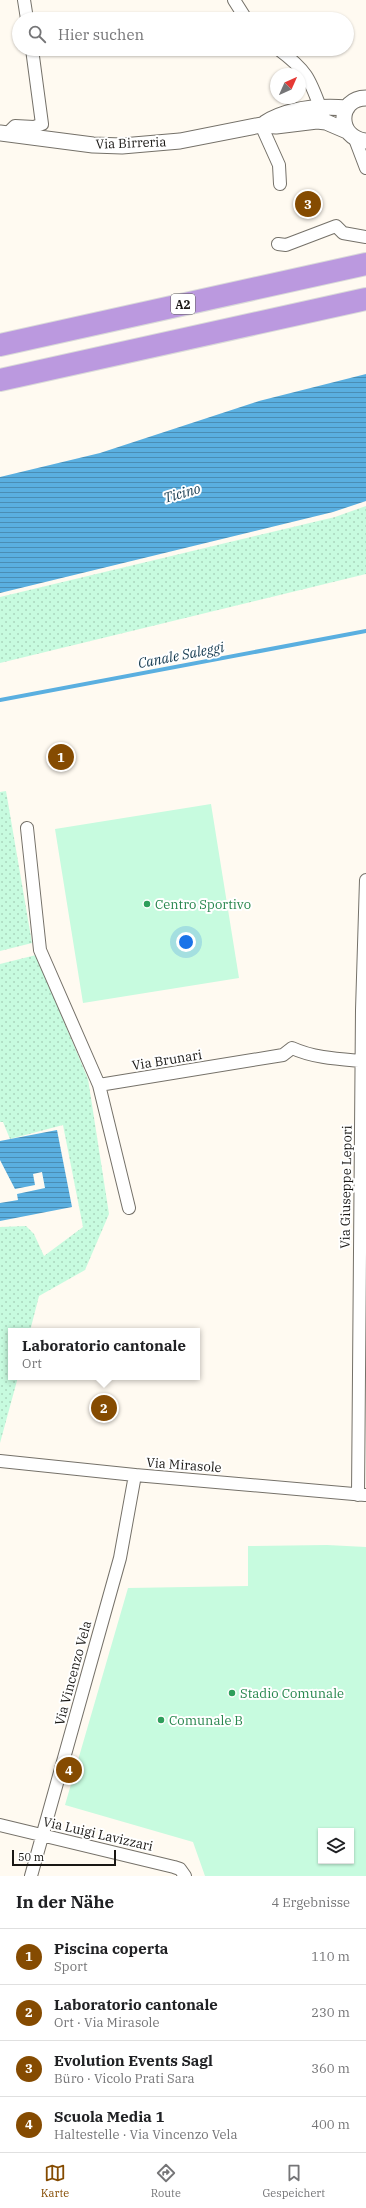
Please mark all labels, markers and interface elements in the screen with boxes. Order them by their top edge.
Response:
search box [12,12,354,56]
icon: search [26,23,48,45]
text: Hier suchen [58,25,144,44]
north arrow [270,68,306,104]
street label: Via Birreria [95,133,167,153]
pin: 3 [295,189,321,219]
road number: A2 [171,294,195,314]
water label: Ticino [161,479,203,507]
water label: Canale Saleggi [136,638,226,672]
pin: 1 [48,742,74,772]
place label: Centro Sportivo [155,896,251,913]
marker: Centro Sportivo [142,899,152,909]
your location [176,932,196,952]
street label: Via Brunari [131,1046,203,1074]
street label: Via Giuseppe Lepori [336,1125,356,1249]
popup [8,1328,200,1380]
text: Laboratorio cantonale [22,1336,186,1355]
text: Ort [22,1355,42,1372]
pin: 2 [91,1393,117,1423]
street label: Via Mirasole [146,1454,222,1476]
street label: Via Vincenzo Vela [51,1619,95,1727]
place label: Stadio Comunale [240,1685,344,1702]
marker: Stadio Comunale [227,1688,237,1698]
place label: Comunale B [169,1712,243,1729]
marker: Comunale B [156,1715,166,1725]
pin: 4 [56,1755,82,1785]
street label: Via Luigi Lavizzari [41,1813,155,1855]
map controls [318,1828,354,1864]
button: layers [318,1828,354,1864]
scale bar [12,1848,116,1867]
text: 50 m [18,1850,44,1864]
text: In der Nähe [16,1891,114,1913]
text: 4 Ergebnisse [271,1894,350,1911]
text: Piscina coperta [54,1939,168,1958]
text: 1 [25,1948,33,1965]
text: 110 m [311,1948,350,1965]
text: Sport [54,1958,88,1975]
text: Laboratorio cantonale [54,1995,218,2014]
text: 2 [25,2004,33,2021]
text: 230 m [311,2004,350,2021]
text: Ort · Via Mirasole [54,2014,159,2031]
text: Evolution Events Sagl [54,2051,213,2070]
text: 3 [25,2060,33,2077]
text: 360 m [311,2060,350,2077]
text: Büro · Vicolo Prati Sara [54,2070,195,2087]
text: Scuola Media 1 [54,2107,164,2126]
text: 4 [25,2116,33,2133]
text: 400 m [311,2116,350,2133]
text: Haltestelle · Via Vincenzo Vela [54,2126,238,2143]
tab: Karte [41,2162,69,2200]
tab: Route [151,2162,181,2200]
tab: Gespeichert [262,2162,325,2200]

